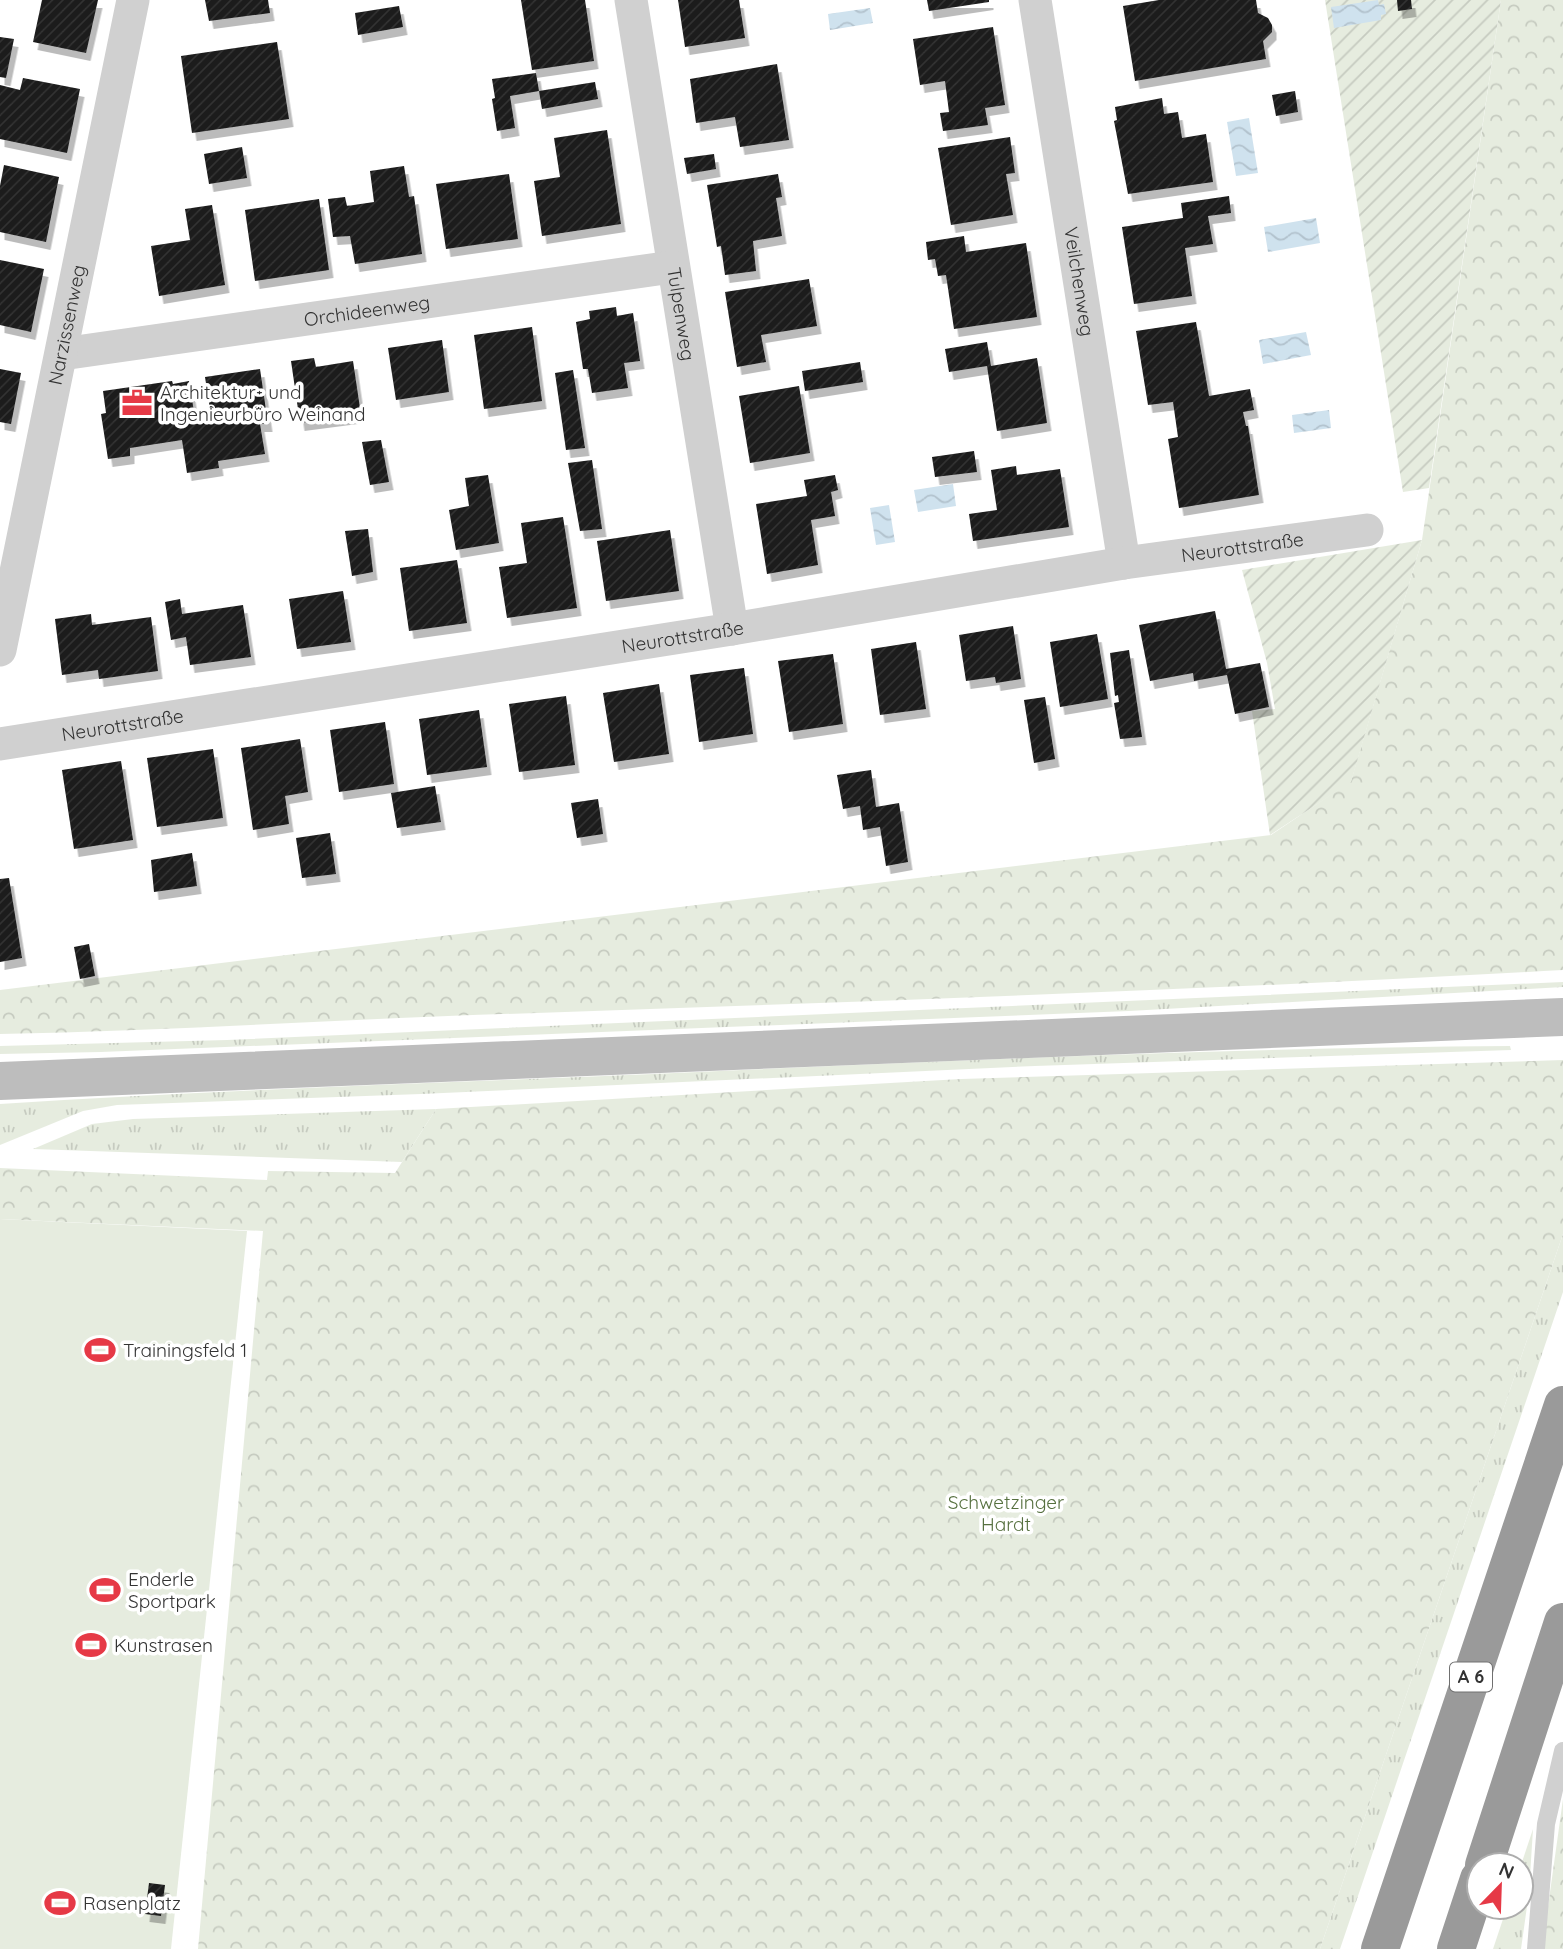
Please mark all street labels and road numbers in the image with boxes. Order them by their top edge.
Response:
street label: Veilchenweg [1059,225,1100,338]
street label: Narzissenweg [43,262,91,387]
street label: Tulpenweg [662,265,701,363]
street label: Orchideenweg [302,290,431,331]
street label: Neurottstraße [1180,527,1305,567]
street label: Neurottstraße [620,615,746,658]
street label: Neurottstraße [60,703,185,746]
road number: A 6 [1450,1662,1492,1692]

